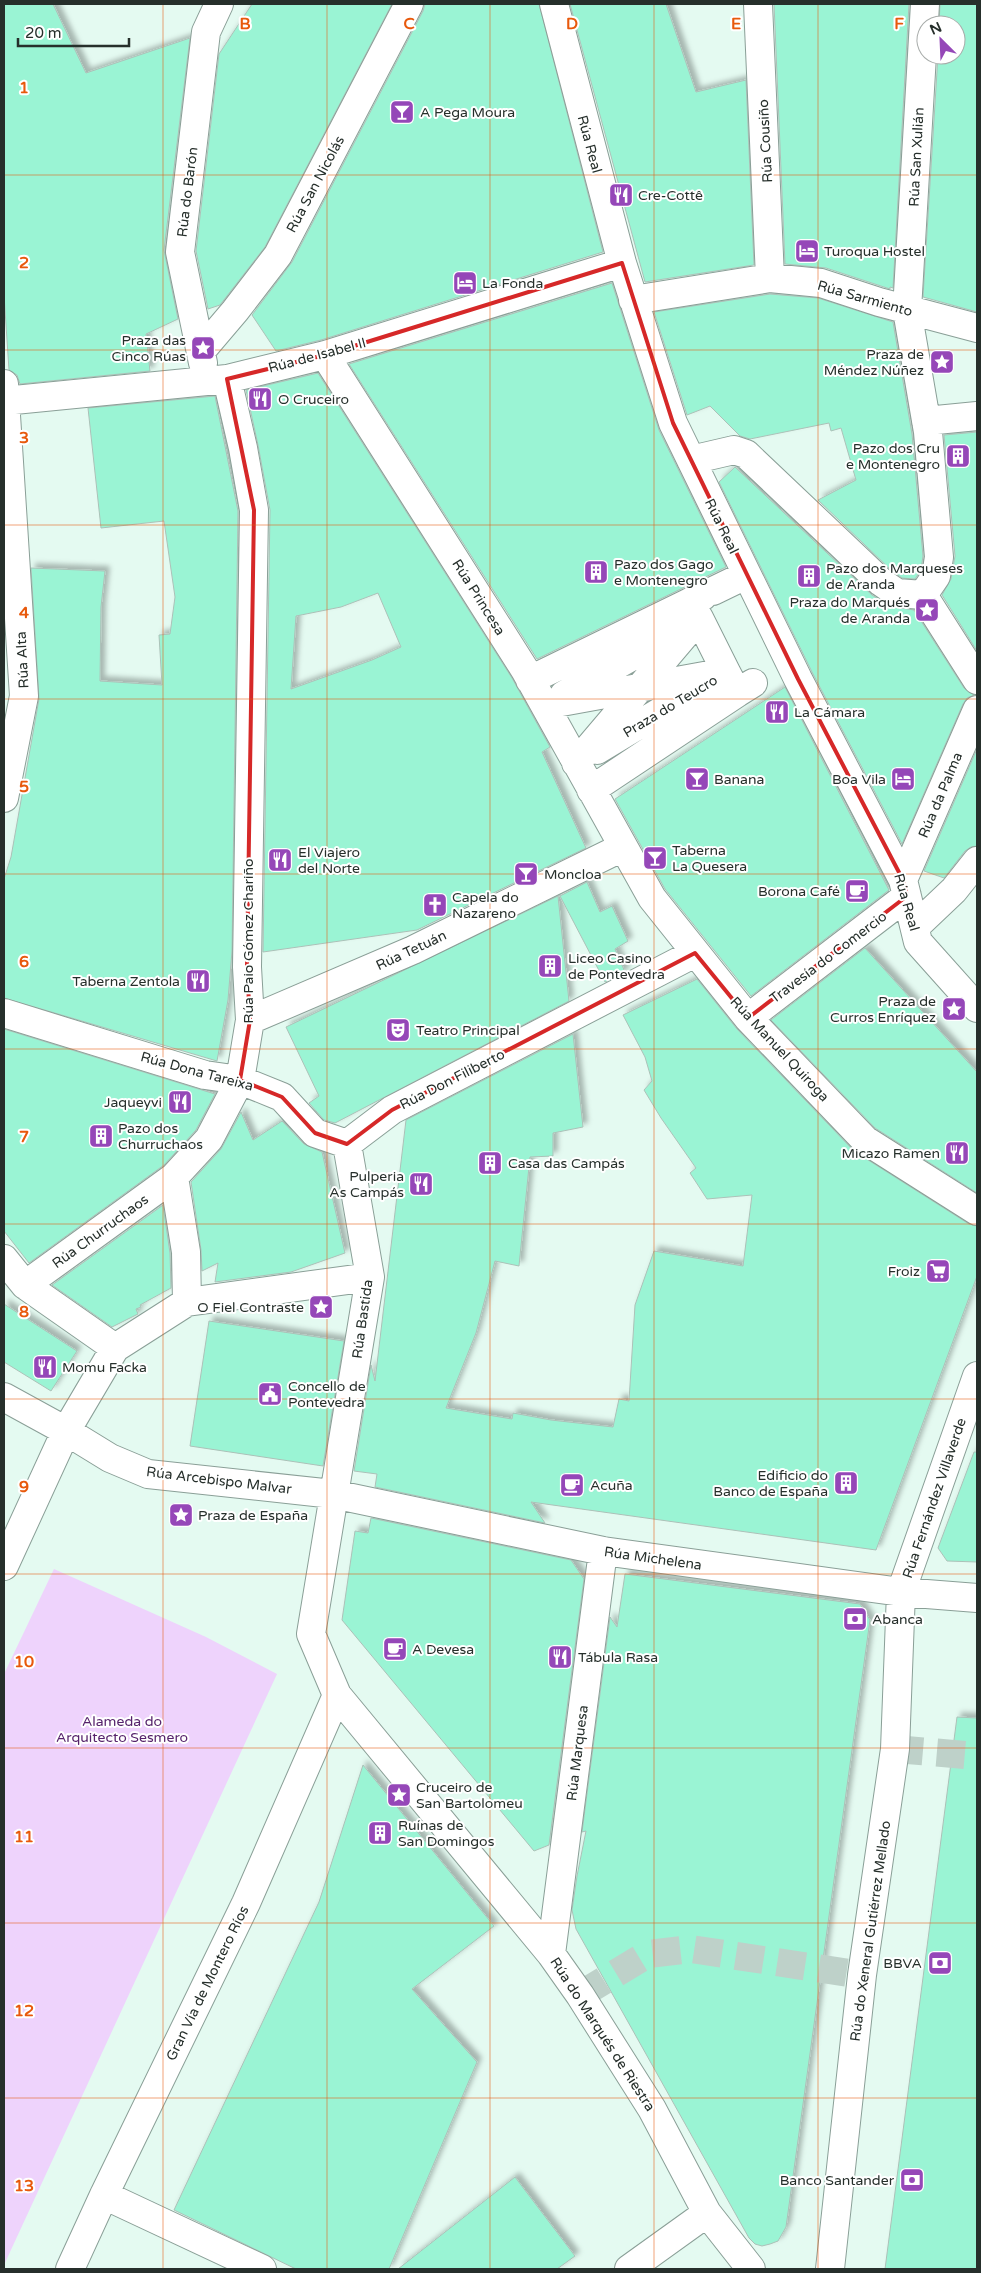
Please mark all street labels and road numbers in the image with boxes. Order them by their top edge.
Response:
street label: Rúa Cousiño [755,99,776,183]
street label: Rúa San Xulián [905,107,928,207]
street label: Rúa Real [574,113,605,175]
street label: Rúa San Nicolás [283,133,348,236]
street label: Rúa do Barón [174,146,201,238]
street label: Rúa Sarmiento [815,277,914,320]
street label: Rúa de Isabel II [266,334,368,377]
street label: Rúa Real [701,496,742,557]
street label: Rúa Princesa [448,556,509,638]
street label: Rúa Alta [13,631,32,689]
street label: Praza do Teucro [620,672,721,741]
street label: Rúa da Palma [915,750,966,841]
street label: Rúa Paio Gómez Chariño [240,858,257,1024]
street label: Rúa Real [890,871,923,933]
street label: Travesía do Comercio [766,908,890,1007]
street label: Rúa Tetuán [373,927,449,974]
street label: Rúa Manuel Quiroga [727,993,833,1105]
street label: Rúa Don Filiberto [397,1046,508,1113]
street label: Rúa Dona Tareixa [139,1048,255,1095]
street label: Rúa Churruchaos [49,1191,152,1272]
street label: Rúa Bastida [349,1278,376,1360]
street label: Rúa Fernández Villaverde [899,1416,970,1581]
street label: Rúa Arcebispo Malvar [145,1463,293,1498]
street label: Rúa Michelena [603,1543,703,1574]
street label: Rúa Marquesa [563,1704,592,1802]
street label: Rúa do Xeneral Gutiérrez Mellado [847,1820,894,2043]
street label: Gran Vía de Montero Ríos [162,1903,253,2063]
street label: Rúa do Marqués de Riestra [546,1954,659,2114]

